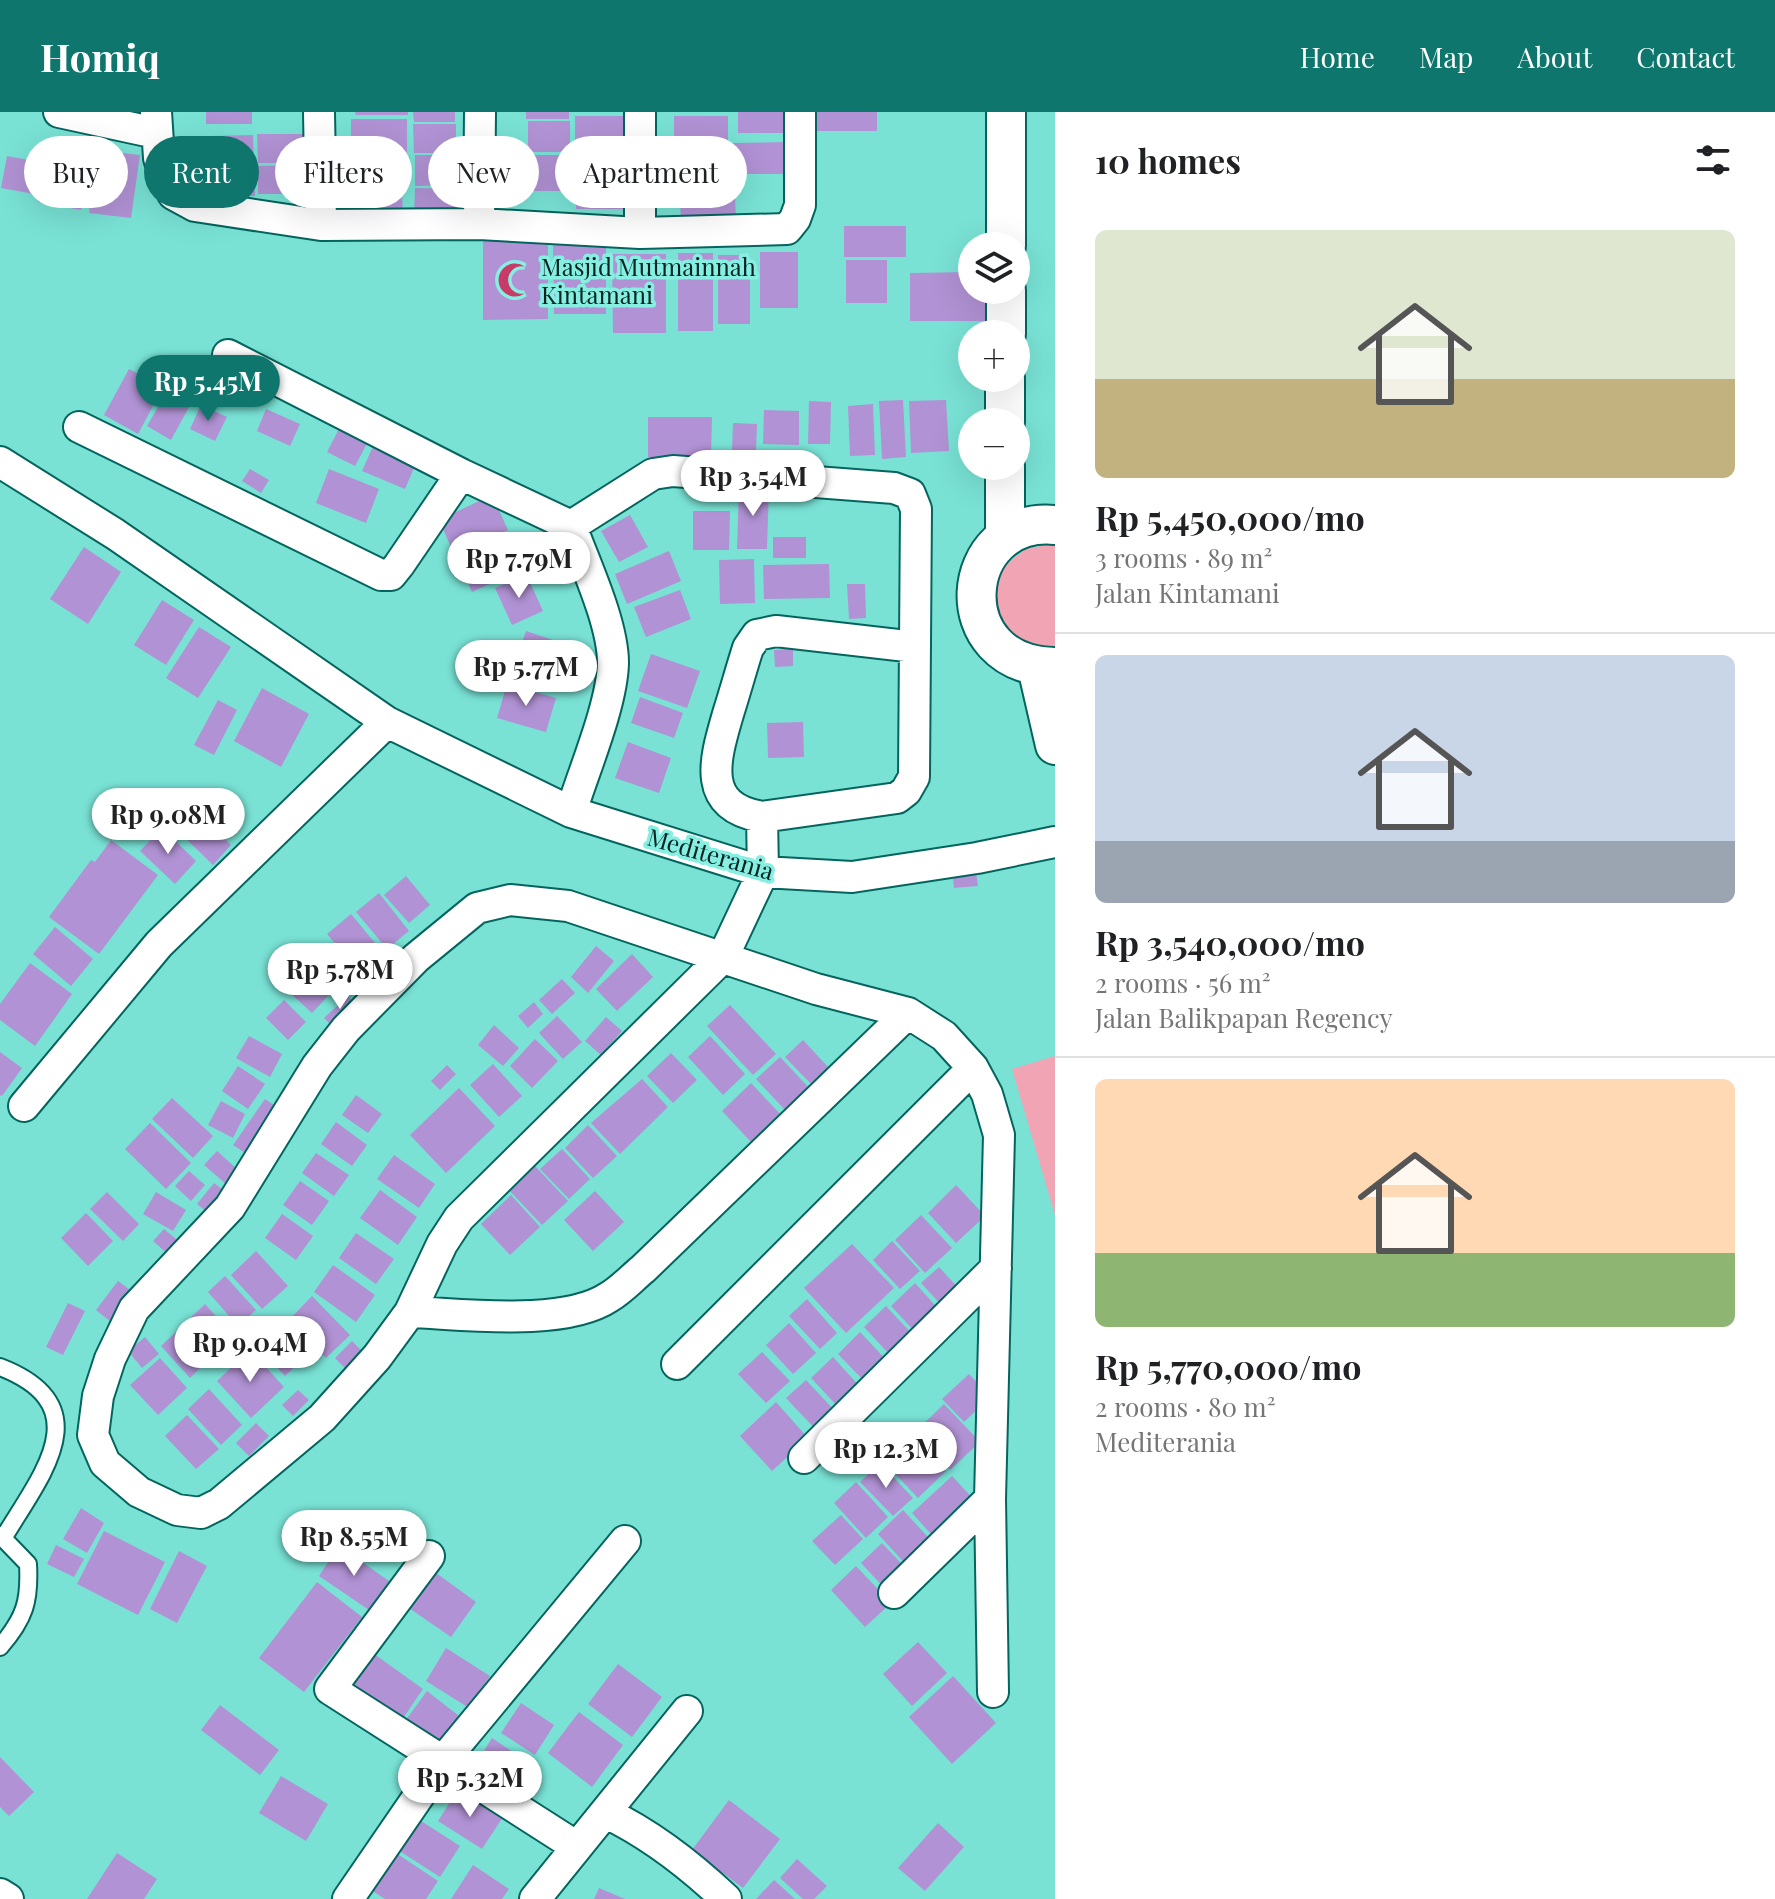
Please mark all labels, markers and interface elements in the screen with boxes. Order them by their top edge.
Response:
text: Homiq [40,31,160,82]
text: Home [1300,38,1375,75]
text: Map [1419,38,1473,75]
text: About [1517,38,1592,75]
text: Contact [1636,38,1735,75]
chip: Buy [24,136,128,208]
chip: Rent [144,136,259,208]
chip: Filters [275,136,412,208]
chip: New [428,136,539,208]
chip: Apartment [555,136,747,208]
text: 10 homes [1095,137,1241,183]
icon: filters [1691,138,1735,182]
map controls [958,232,1030,480]
button: layers [958,232,1030,304]
place label: Masjid Mutmainnah Kintamani [541,250,756,310]
mosque icon: Masjid Mutmainnah Kintamani [496,261,534,299]
icon: home [1343,282,1487,426]
button: + [958,320,1030,392]
pin: Rp 5.45M [125,355,291,423]
text: Rp 5.45M [154,363,262,398]
button: − [958,408,1030,480]
pin: Rp 3.54M [670,450,836,518]
text: Rp 3.54M [699,458,807,493]
text: Rp 5,450,000/mo [1095,494,1365,540]
pin: Rp 7.79M [436,532,602,600]
text: Rp 7.79M [465,540,573,575]
text: 3 rooms · 89 m² [1095,540,1272,575]
text: Jalan Kintamani [1095,575,1280,610]
pin: Rp 5.77M [443,640,609,708]
text: Rp 5.77M [473,648,579,683]
icon: home [1343,707,1487,851]
pin: Rp 9.08M [85,788,251,856]
text: Rp 9.08M [110,796,226,831]
street label: Mediterania [644,820,778,886]
text: Rp 3,540,000/mo [1095,919,1365,965]
pin: Rp 5.78M [257,943,423,1011]
text: Rp 5.78M [286,951,394,986]
text: 2 rooms · 56 m² [1095,965,1271,1000]
text: Jalan Balikpapan Regency [1095,1000,1393,1035]
icon: home [1343,1131,1487,1275]
pin: Rp 9.04M [167,1316,333,1384]
text: Rp 9.04M [192,1324,308,1359]
text: Rp 5,770,000/mo [1095,1343,1361,1389]
text: 2 rooms · 80 m² [1095,1389,1275,1424]
pin: Rp 12.3M [803,1422,969,1490]
text: Mediterania [1095,1424,1236,1459]
text: Rp 12.3M [833,1430,939,1465]
pin: Rp 8.55M [271,1510,437,1578]
text: Rp 8.55M [300,1518,408,1553]
pin: Rp 5.32M [387,1751,553,1819]
text: Rp 5.32M [416,1759,524,1794]

